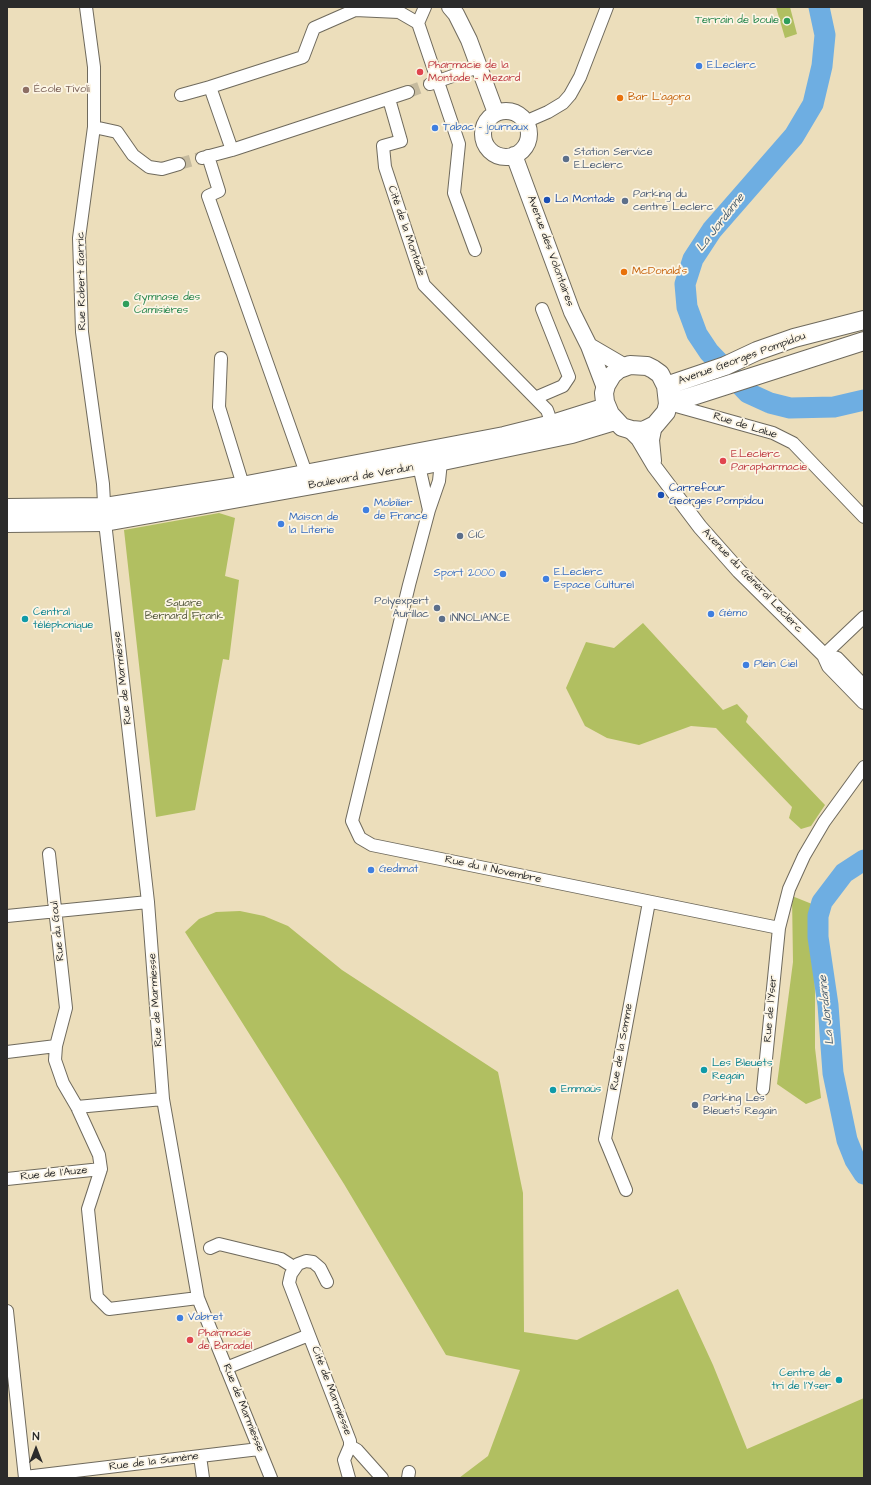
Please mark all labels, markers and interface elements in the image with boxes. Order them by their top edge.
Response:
place label: Terrain de boule [695,14,779,28]
marker: Terrain de boule [782,16,792,26]
place label: Pharmacie de la Montade - Mezard [428,59,520,85]
place label: E.Leclerc [707,59,756,73]
marker: E.Leclerc [694,61,704,71]
marker: Pharmacie de la Montade - Mezard [415,67,425,77]
place label: École Tivoli [34,83,90,97]
marker: École Tivoli [21,85,31,95]
place label: Bar L'agora [628,91,690,105]
marker: Bar L'agora [615,93,625,103]
place label: Tabac - journaux [443,121,528,135]
marker: Tabac - journaux [430,123,440,133]
place label: Station Service E.Leclerc [574,146,653,172]
marker: Station Service E.Leclerc [561,154,571,164]
street label: Cité de la Montade [384,184,428,278]
place label: Parking du centre Leclerc [633,188,714,214]
water label: La Jordanne [694,191,748,255]
place label: La Montade [555,193,615,207]
street label: Avenue des Volontaires [524,194,576,308]
marker: La Montade [542,195,552,205]
marker: Parking du centre Leclerc [620,196,630,206]
street label: Rue Robert Garric [75,231,89,331]
place label: McDonald's [632,265,687,279]
marker: McDonald's [619,267,629,277]
place label: Gymnase des Camisières [134,291,200,317]
marker: Gymnase des Camisières [121,299,131,309]
street label: Avenue Georges Pompidou [677,330,807,388]
street label: Rue de Lalue [711,410,779,442]
place label: E.Leclerc Parapharmacie [731,448,807,474]
marker: E.Leclerc Parapharmacie [718,456,728,466]
street label: Boulevard de Verdun [307,461,415,493]
place label: Carrefour Georges Pompidou [669,482,763,508]
marker: Carrefour Georges Pompidou [656,490,666,500]
place label: Mobilier de France [374,497,428,523]
marker: Mobilier de France [361,505,371,515]
place label: Maison de la Literie [289,511,339,537]
marker: Maison de la Literie [276,519,286,529]
street label: Avenue du Général Leclerc [699,526,805,636]
place label: CIC [468,529,485,543]
marker: CIC [455,531,465,541]
place label: E.Leclerc Espace Culturel [554,566,634,592]
place label: Sport 2000 [434,567,495,581]
marker: Sport 2000 [498,569,508,579]
marker: E.Leclerc Espace Culturel [541,574,551,584]
place label: Polyexpert Aurillac [374,595,429,621]
park label: Square Bernard Frank [145,597,223,623]
marker: Polyexpert Aurillac [432,603,442,613]
place label: Central téléphonique [33,606,93,632]
place label: Gémo [719,607,747,621]
marker: Gémo [706,609,716,619]
place label: INNOLIANCE [450,612,510,626]
marker: Central téléphonique [20,614,30,624]
marker: INNOLIANCE [437,614,447,624]
street label: Rue de Marmiesse [111,631,135,725]
place label: Plein Ciel [754,658,797,672]
marker: Plein Ciel [741,660,751,670]
street label: Rue du 11 Novembre [444,853,542,887]
place label: Gedimat [379,863,418,877]
marker: Gedimat [366,865,376,875]
street label: Rue du Goul [48,900,68,962]
street label: Rue de Marmiesse [146,953,166,1047]
street label: Rue de l'Yser [762,975,780,1043]
water label: La Jordanne [816,975,838,1045]
street label: Rue de la Somme [608,1003,636,1091]
place label: Les Bleuets Regain [712,1057,772,1083]
marker: Les Bleuets Regain [699,1065,709,1075]
place label: Emmaüs [561,1083,601,1097]
marker: Emmaüs [548,1085,558,1095]
place label: Parking Les Bleuets Regain [703,1092,777,1118]
marker: Parking Les Bleuets Regain [690,1100,700,1110]
street label: Rue de l'Auze [20,1164,88,1184]
place label: Vabret [188,1311,223,1325]
marker: Vabret [175,1313,185,1323]
place label: Pharmacie de Baradel [198,1327,252,1353]
marker: Pharmacie de Baradel [185,1335,195,1345]
street label: Cité de Marmiesse [308,1345,354,1437]
street label: Rue de Marmiesse [219,1362,267,1454]
place label: Centre de tri de l'Yser [771,1367,831,1393]
marker: Centre de tri de l'Yser [834,1375,844,1385]
north arrow [16,1429,56,1469]
text: N [33,1429,39,1444]
street label: Rue de la Sumène [108,1450,200,1474]

